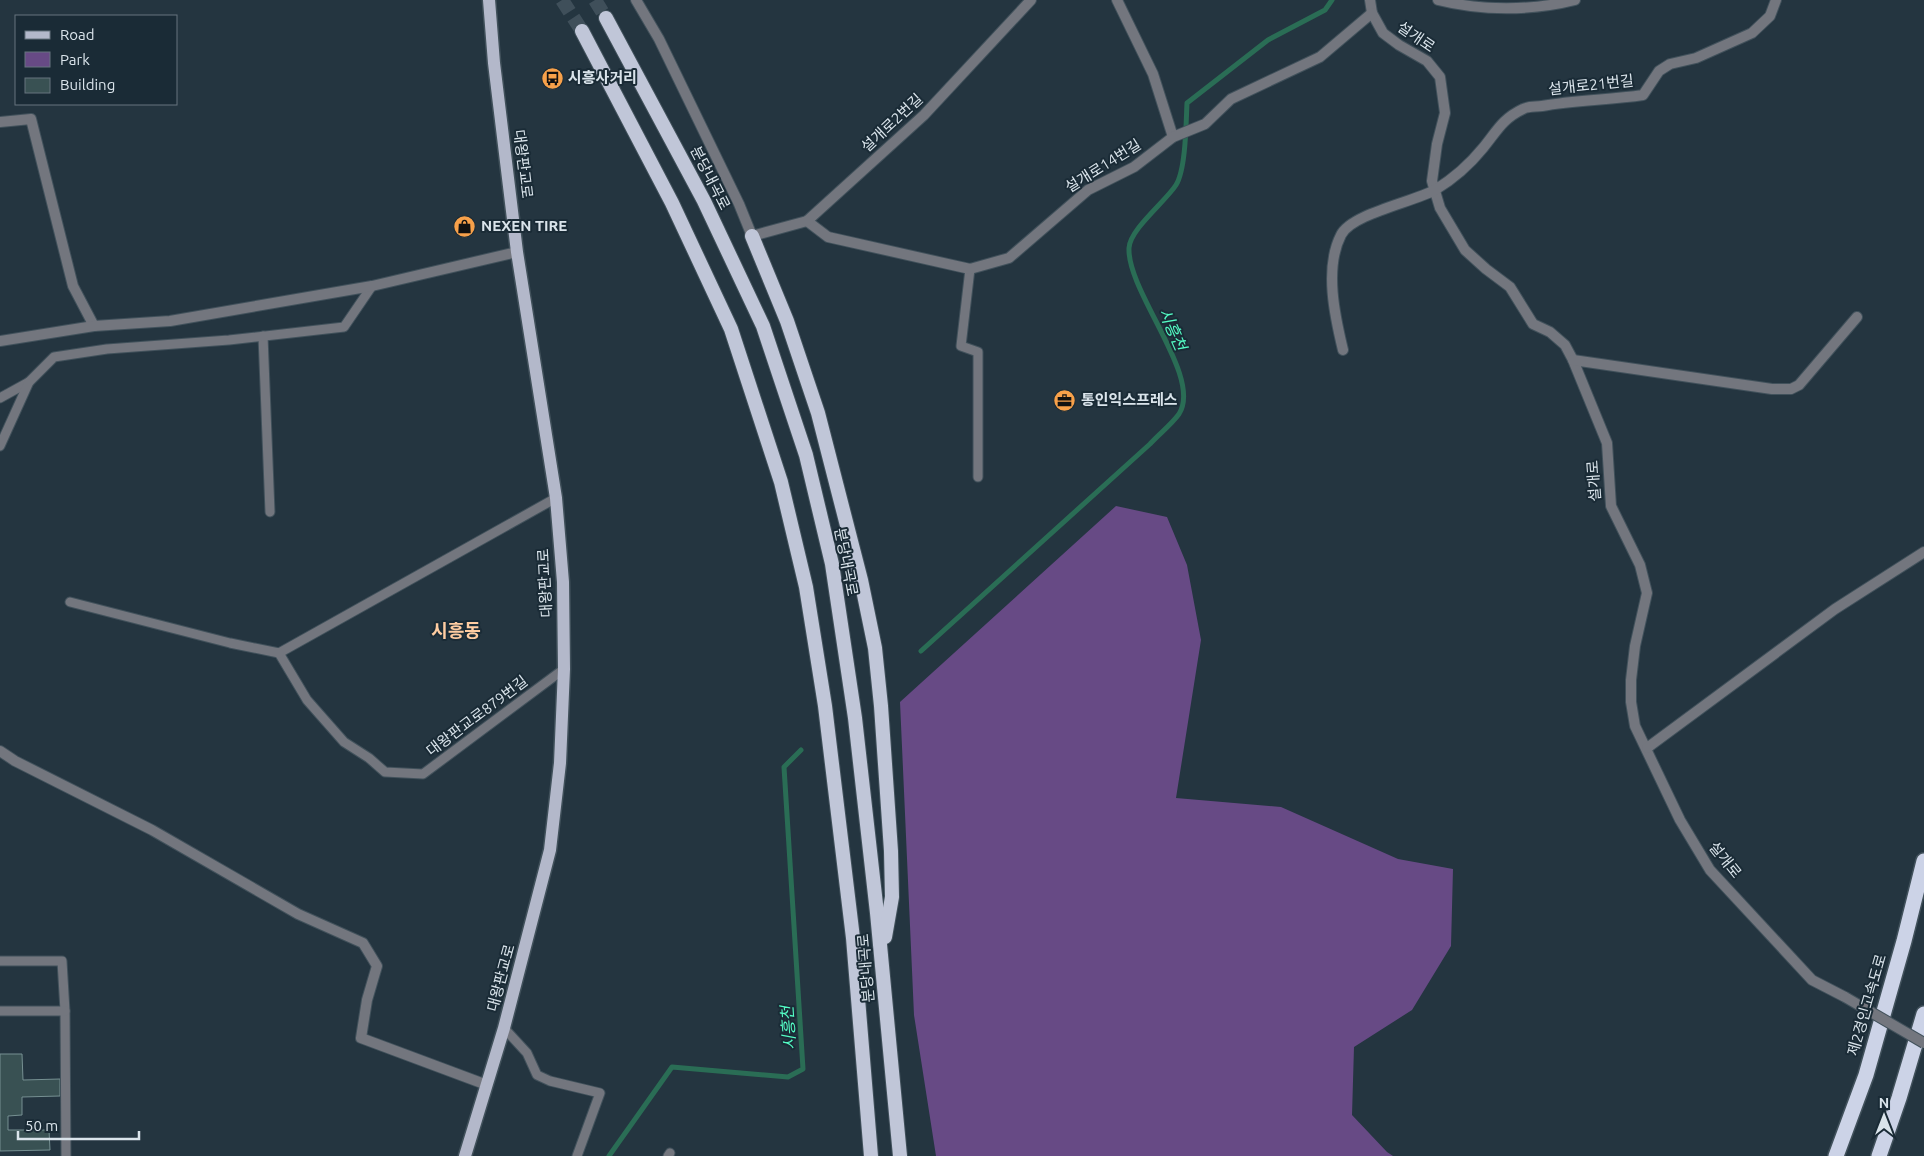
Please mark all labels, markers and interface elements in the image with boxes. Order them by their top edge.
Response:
legend [15,15,178,105]
street label: 설개로 [1394,18,1438,55]
text: Road [60,26,95,43]
text: Park [60,51,90,68]
bus stop icon: 시흥사거리 [540,66,564,90]
place label: 시흥사거리 [568,69,637,86]
street label: 설개로21번길 [1547,72,1635,97]
text: Building [60,76,115,93]
street label: 설개로2번길 [858,90,926,155]
street label: 대왕판교로 [511,129,536,199]
street label: 설개로14번길 [1062,136,1144,196]
street label: 분당내곡로 [687,143,734,212]
shop icon: NEXEN TIRE [453,214,477,238]
place label: NEXEN TIRE [481,217,567,234]
water label: 시흥천 [1156,305,1191,355]
office icon: 통인익스프레스 [1053,388,1077,412]
place label: 통인익스프레스 [1081,391,1178,408]
street label: 설개로 [1584,460,1603,502]
street label: 분당내곡로 [832,526,861,597]
street label: 대왕판교로 [534,548,555,618]
district label: 시흥동 [431,620,481,640]
street label: 대왕판교로879번길 [423,672,531,759]
street label: 설개로 [1706,838,1745,881]
street label: 분당내곡로 [854,933,877,1003]
street label: 대왕판교로 [483,942,518,1013]
street label: 제2경인고속도로 [1844,952,1889,1058]
water label: 시흥천 [777,1003,799,1051]
north arrow [1859,1091,1909,1141]
text: N [1879,1095,1889,1111]
scale bar [18,1108,139,1140]
text: 50 m [25,1117,58,1134]

